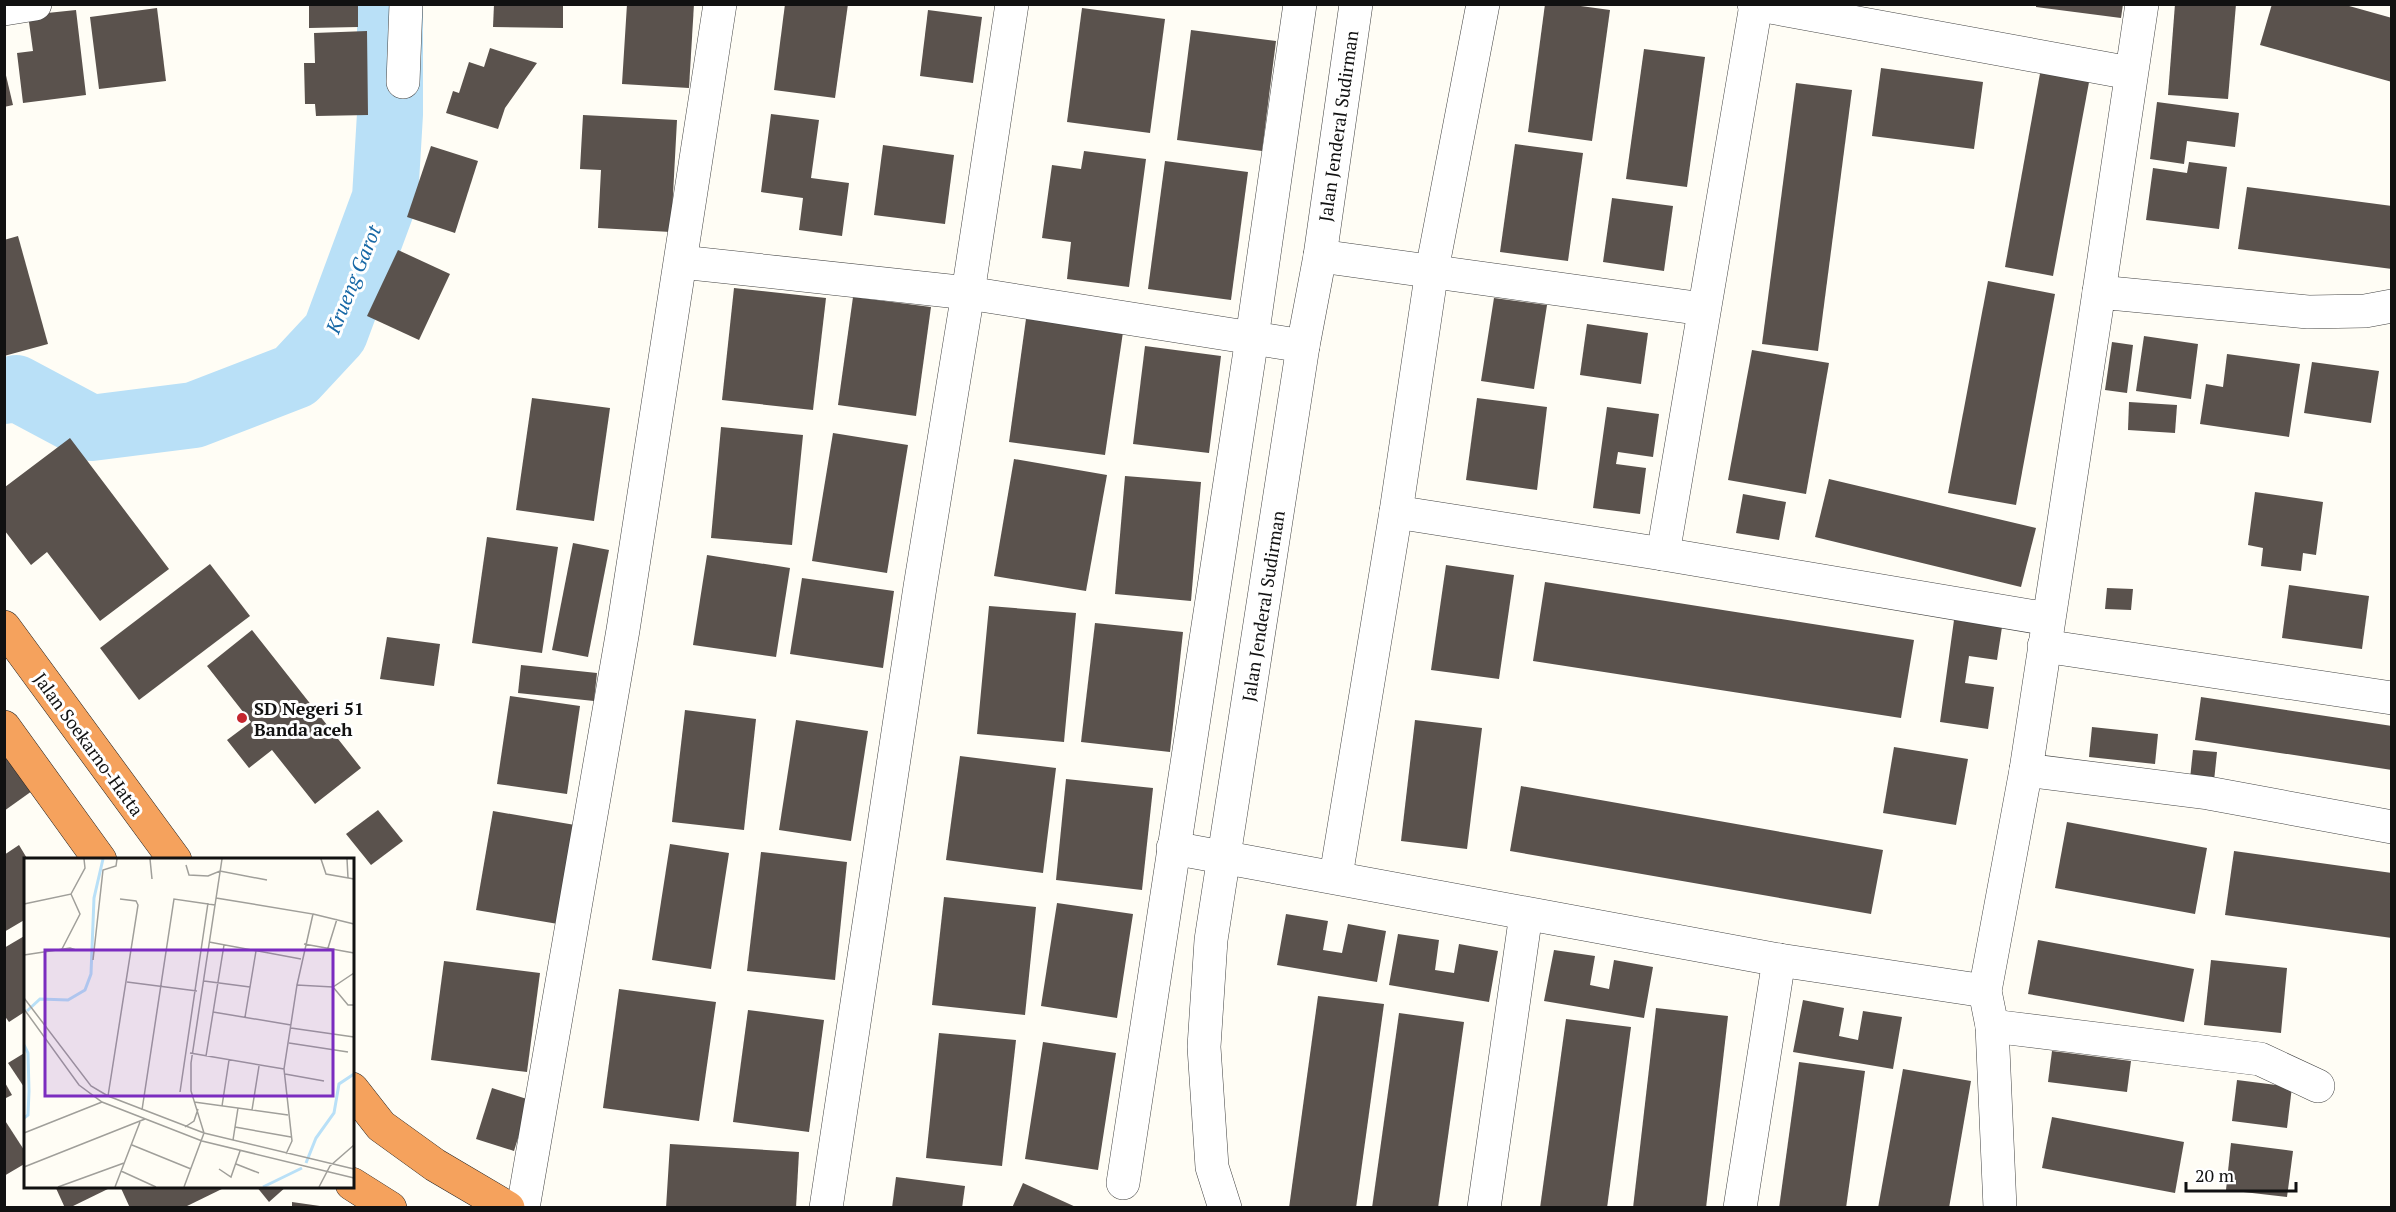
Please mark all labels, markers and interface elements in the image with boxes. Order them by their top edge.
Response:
street label: Jalan Jenderal Sudirman [1313,28,1363,223]
water label: Krueng Garot [319,220,387,338]
street label: Jalan Jenderal Sudirman [1236,508,1290,703]
street label: Jalan Soekarno-Hatta [29,668,149,820]
place label: SD Negeri 51 Banda aceh [254,696,364,741]
marker: SD Negeri 51 Banda aceh [235,711,249,725]
inset map [24,858,354,1188]
scale bar [2186,1155,2296,1193]
text: 20 m [2195,1163,2235,1187]

